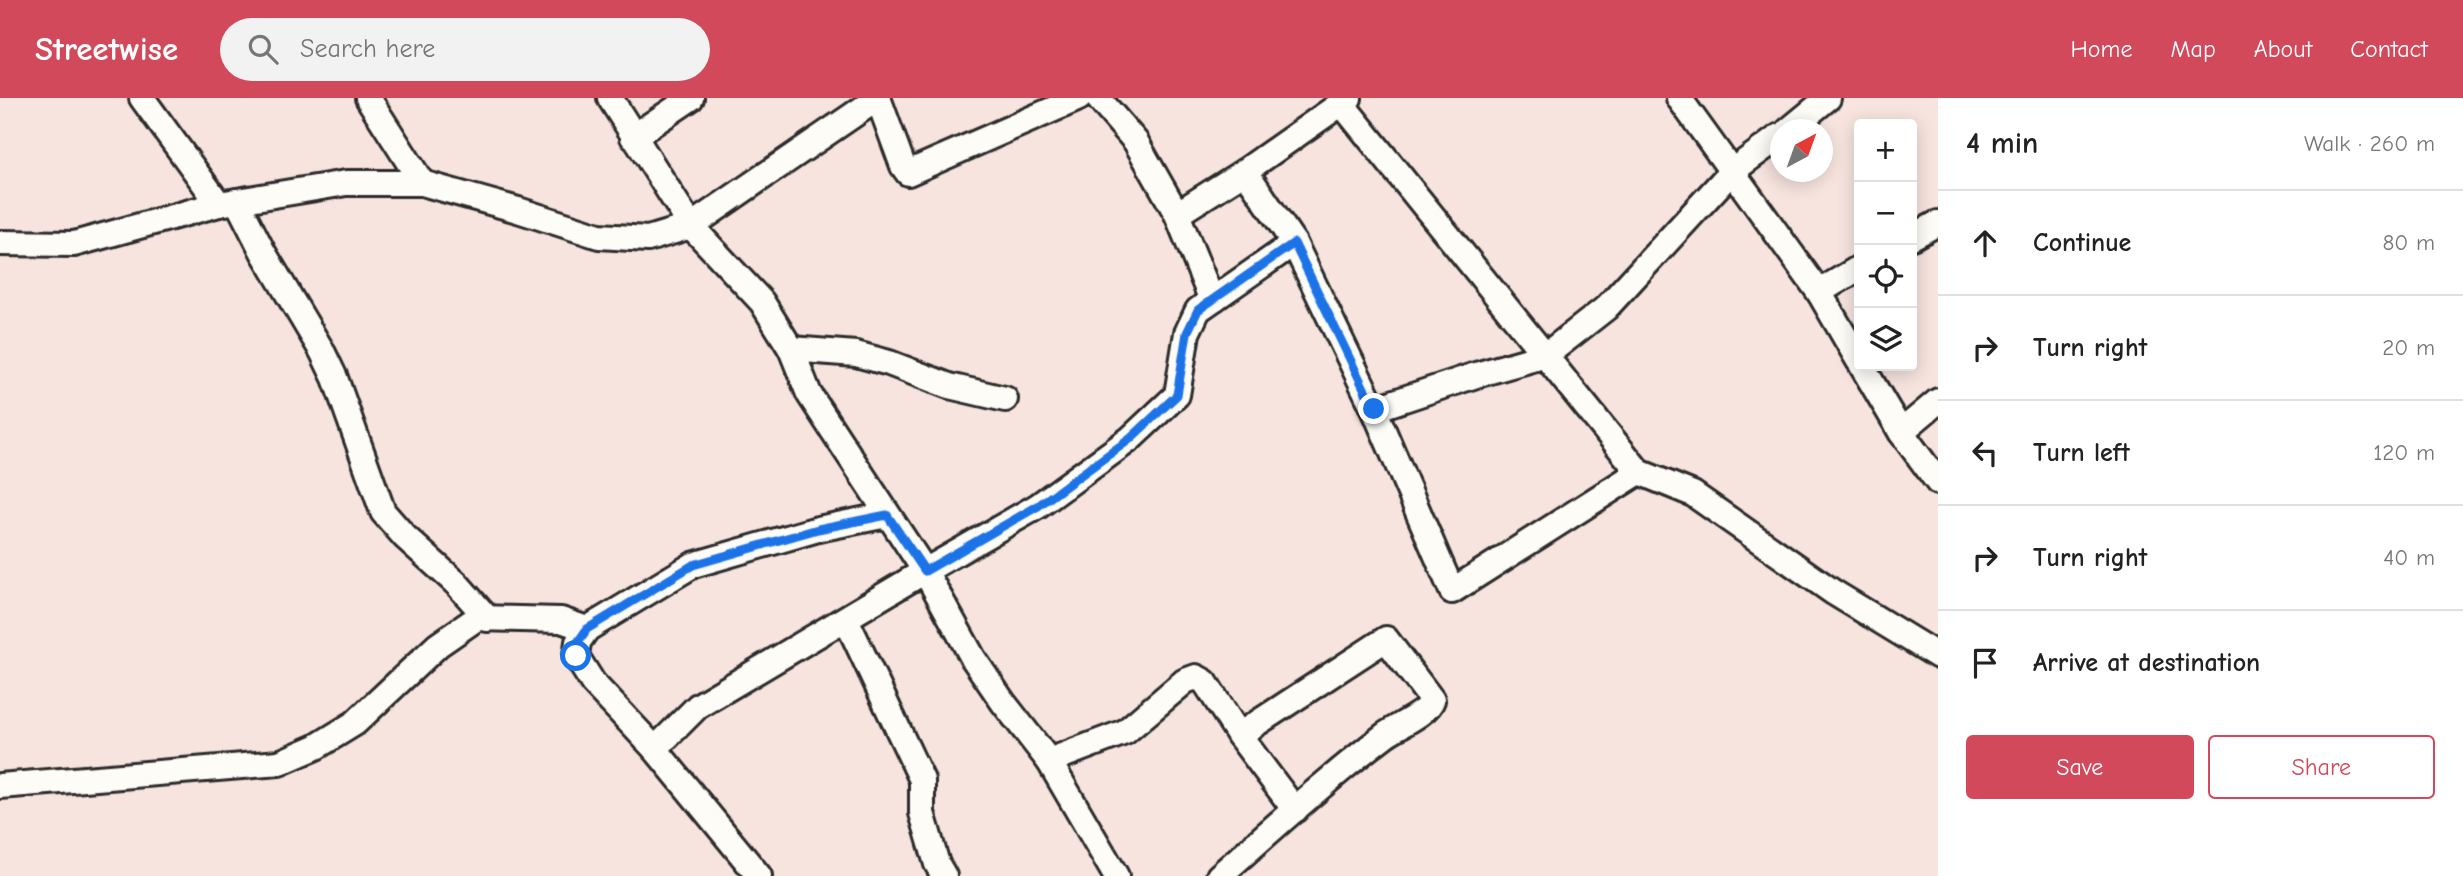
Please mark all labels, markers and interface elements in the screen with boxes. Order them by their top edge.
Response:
search box [220,18,710,81]
text: Streetwise [35,30,178,68]
icon: search [244,30,282,68]
text: Search here [300,34,435,64]
text: Home [2071,35,2132,63]
text: Map [2170,35,2216,63]
text: About [2254,35,2312,63]
text: Contact [2350,35,2428,63]
north arrow [1770,119,1833,182]
map controls [1854,119,1917,371]
button: + [1854,119,1917,182]
text: 4 min [1966,126,2038,161]
text: Walk · 260 m [2304,130,2435,157]
button: − [1854,182,1917,245]
icon: ahead [1966,224,2004,262]
text: Continue [2033,228,2131,258]
text: 80 m [2382,229,2435,256]
button: locate [1854,245,1917,308]
button: layers [1854,308,1917,371]
icon: right [1966,329,2004,367]
text: Turn right [2033,333,2147,363]
text: 20 m [2382,334,2435,361]
route end [1358,393,1389,424]
icon: left [1966,434,2004,472]
text: Turn left [2033,438,2130,468]
text: 120 m [2373,439,2435,466]
icon: right [1966,539,2004,577]
text: Turn right [2033,543,2147,573]
text: 40 m [2383,544,2435,571]
route start [560,640,591,671]
icon: arrive [1966,644,2004,682]
text: Arrive at destination [2033,648,2260,678]
button: Save [1966,735,2194,799]
button: Share [2208,735,2435,799]

